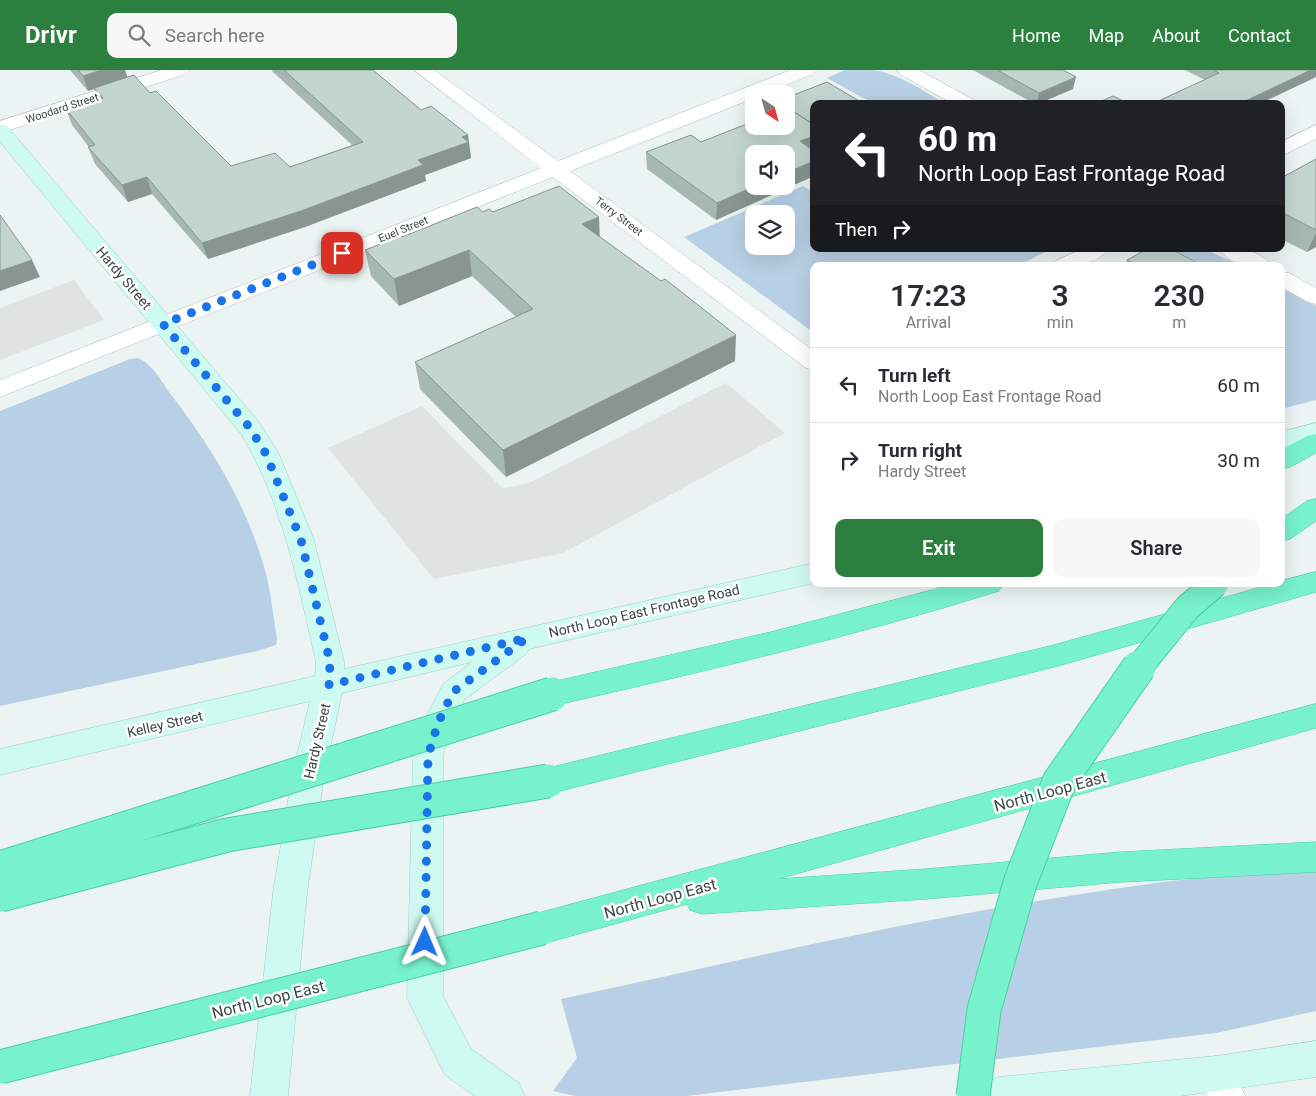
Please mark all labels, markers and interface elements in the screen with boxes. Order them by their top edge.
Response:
search box [107,13,457,58]
text: Drivr [25,21,77,49]
icon: search [125,21,153,49]
text: Search here [165,24,265,47]
text: Home [1012,25,1061,46]
text: Map [1089,25,1124,46]
text: About [1152,25,1200,46]
text: Contact [1228,25,1291,46]
north arrow [745,85,795,135]
map controls [745,85,795,255]
street label: Woodard Street [24,90,101,126]
text: 60 m [918,119,997,160]
icon: left [835,120,900,185]
button: sound [745,145,795,195]
text: North Loop East Frontage Road [918,161,1225,186]
street label: Terry Street [592,194,645,239]
button: layers [745,205,795,255]
street label: Euel Street [376,213,430,245]
icon: right [887,215,915,243]
text: Then [835,218,877,241]
pin [321,232,363,274]
icon: arrive [328,239,356,267]
street label: Hardy Street [93,243,155,313]
text: 17:23 [890,278,967,313]
text: 3 [1052,278,1069,313]
text: 230 [1154,278,1205,313]
text: Arrival [906,313,951,332]
text: min [1047,313,1074,332]
text: m [1172,313,1186,332]
text: Turn left [878,364,951,387]
icon: left [835,371,863,399]
text: 60 m [1217,374,1260,397]
text: North Loop East Frontage Road [878,387,1101,406]
text: Turn right [878,439,962,462]
icon: right [835,446,863,474]
text: 30 m [1217,449,1260,472]
text: Hardy Street [878,462,966,481]
button: Exit [835,519,1043,577]
button: Share [1053,519,1260,577]
street label: North Loop East Frontage Road [547,581,741,641]
street label: Hardy Street [301,701,334,780]
street label: Kelley Street [126,707,205,740]
street label: North Loop East [992,767,1108,816]
street label: North Loop East [602,874,718,923]
position arrow [398,915,450,967]
street label: North Loop East [210,976,326,1023]

